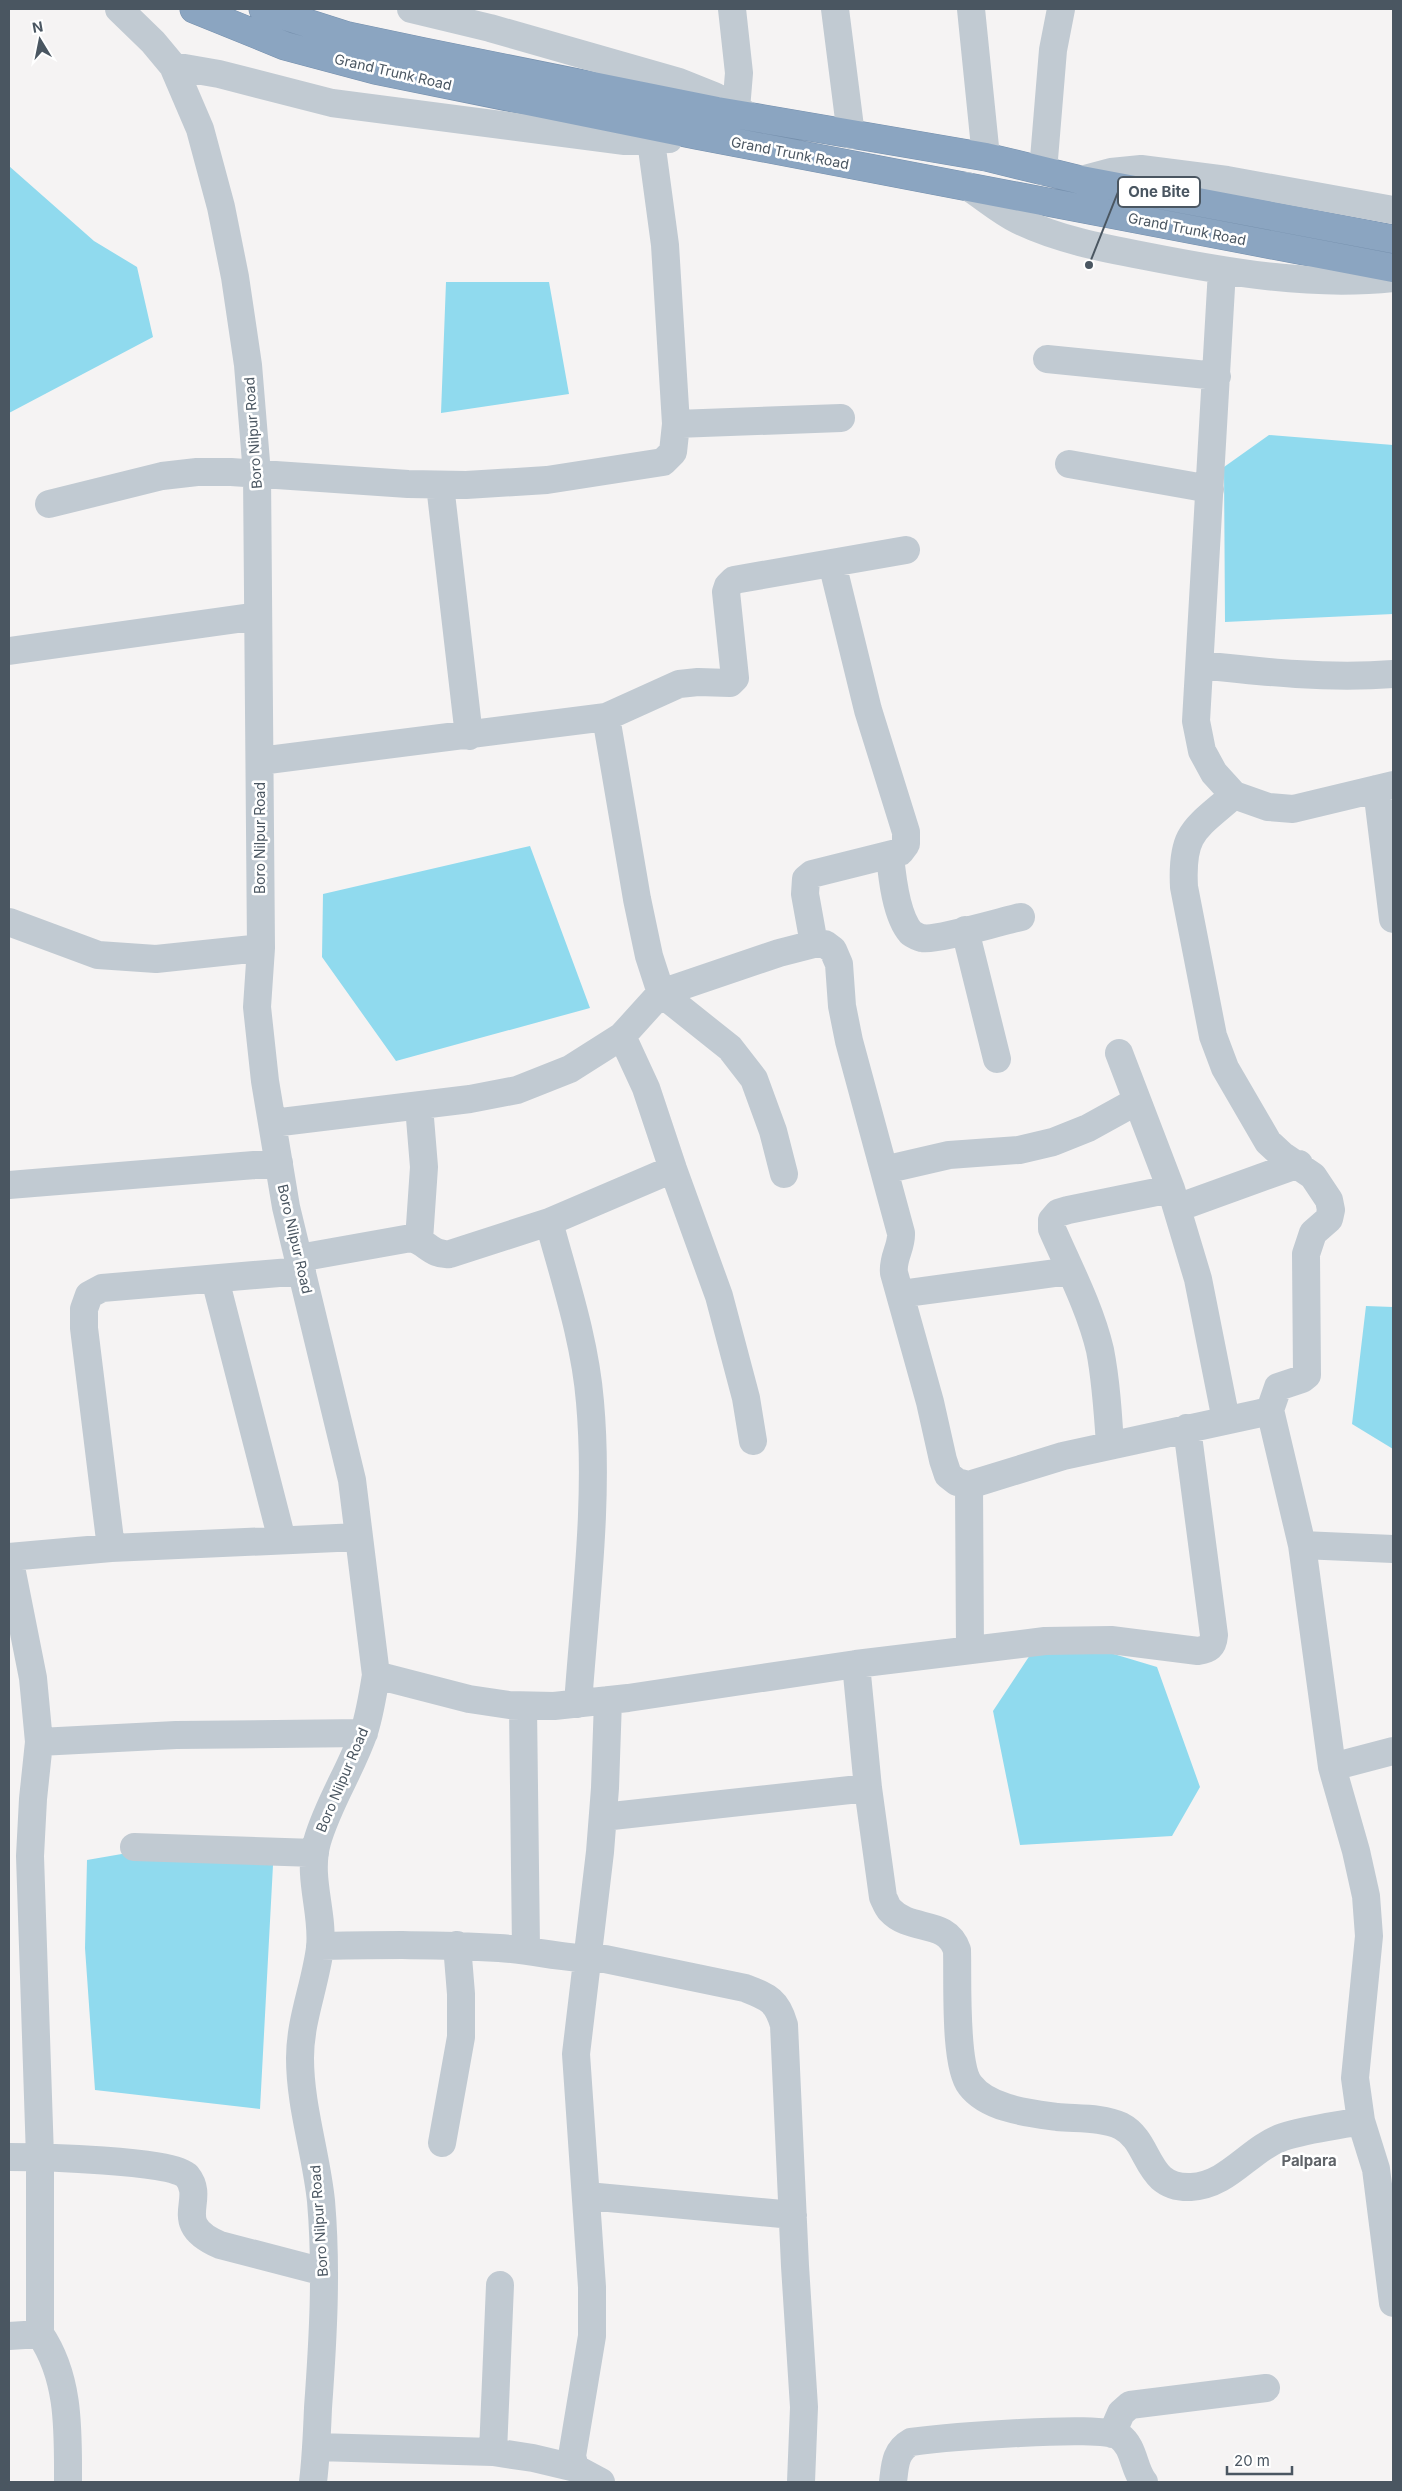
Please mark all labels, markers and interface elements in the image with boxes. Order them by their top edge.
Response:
north arrow [15,15,65,65]
text: N [31,17,44,36]
street label: Grand Trunk Road [333,50,453,93]
street label: Grand Trunk Road [730,133,851,172]
callout: One Bite [1118,177,1200,207]
text: One Bite [1128,182,1190,201]
street label: Grand Trunk Road [1127,209,1248,248]
street label: Boro Nilpur Road [240,377,265,490]
street label: Boro Nilpur Road [251,782,268,894]
street label: Boro Nilpur Road [275,1182,316,1295]
street label: Boro Nilpur Road [312,1725,371,1835]
district label: Palpara [1281,2151,1337,2170]
street label: Boro Nilpur Road [306,2165,331,2278]
scale bar [1227,2444,1292,2476]
text: 20 m [1234,2451,1270,2470]

